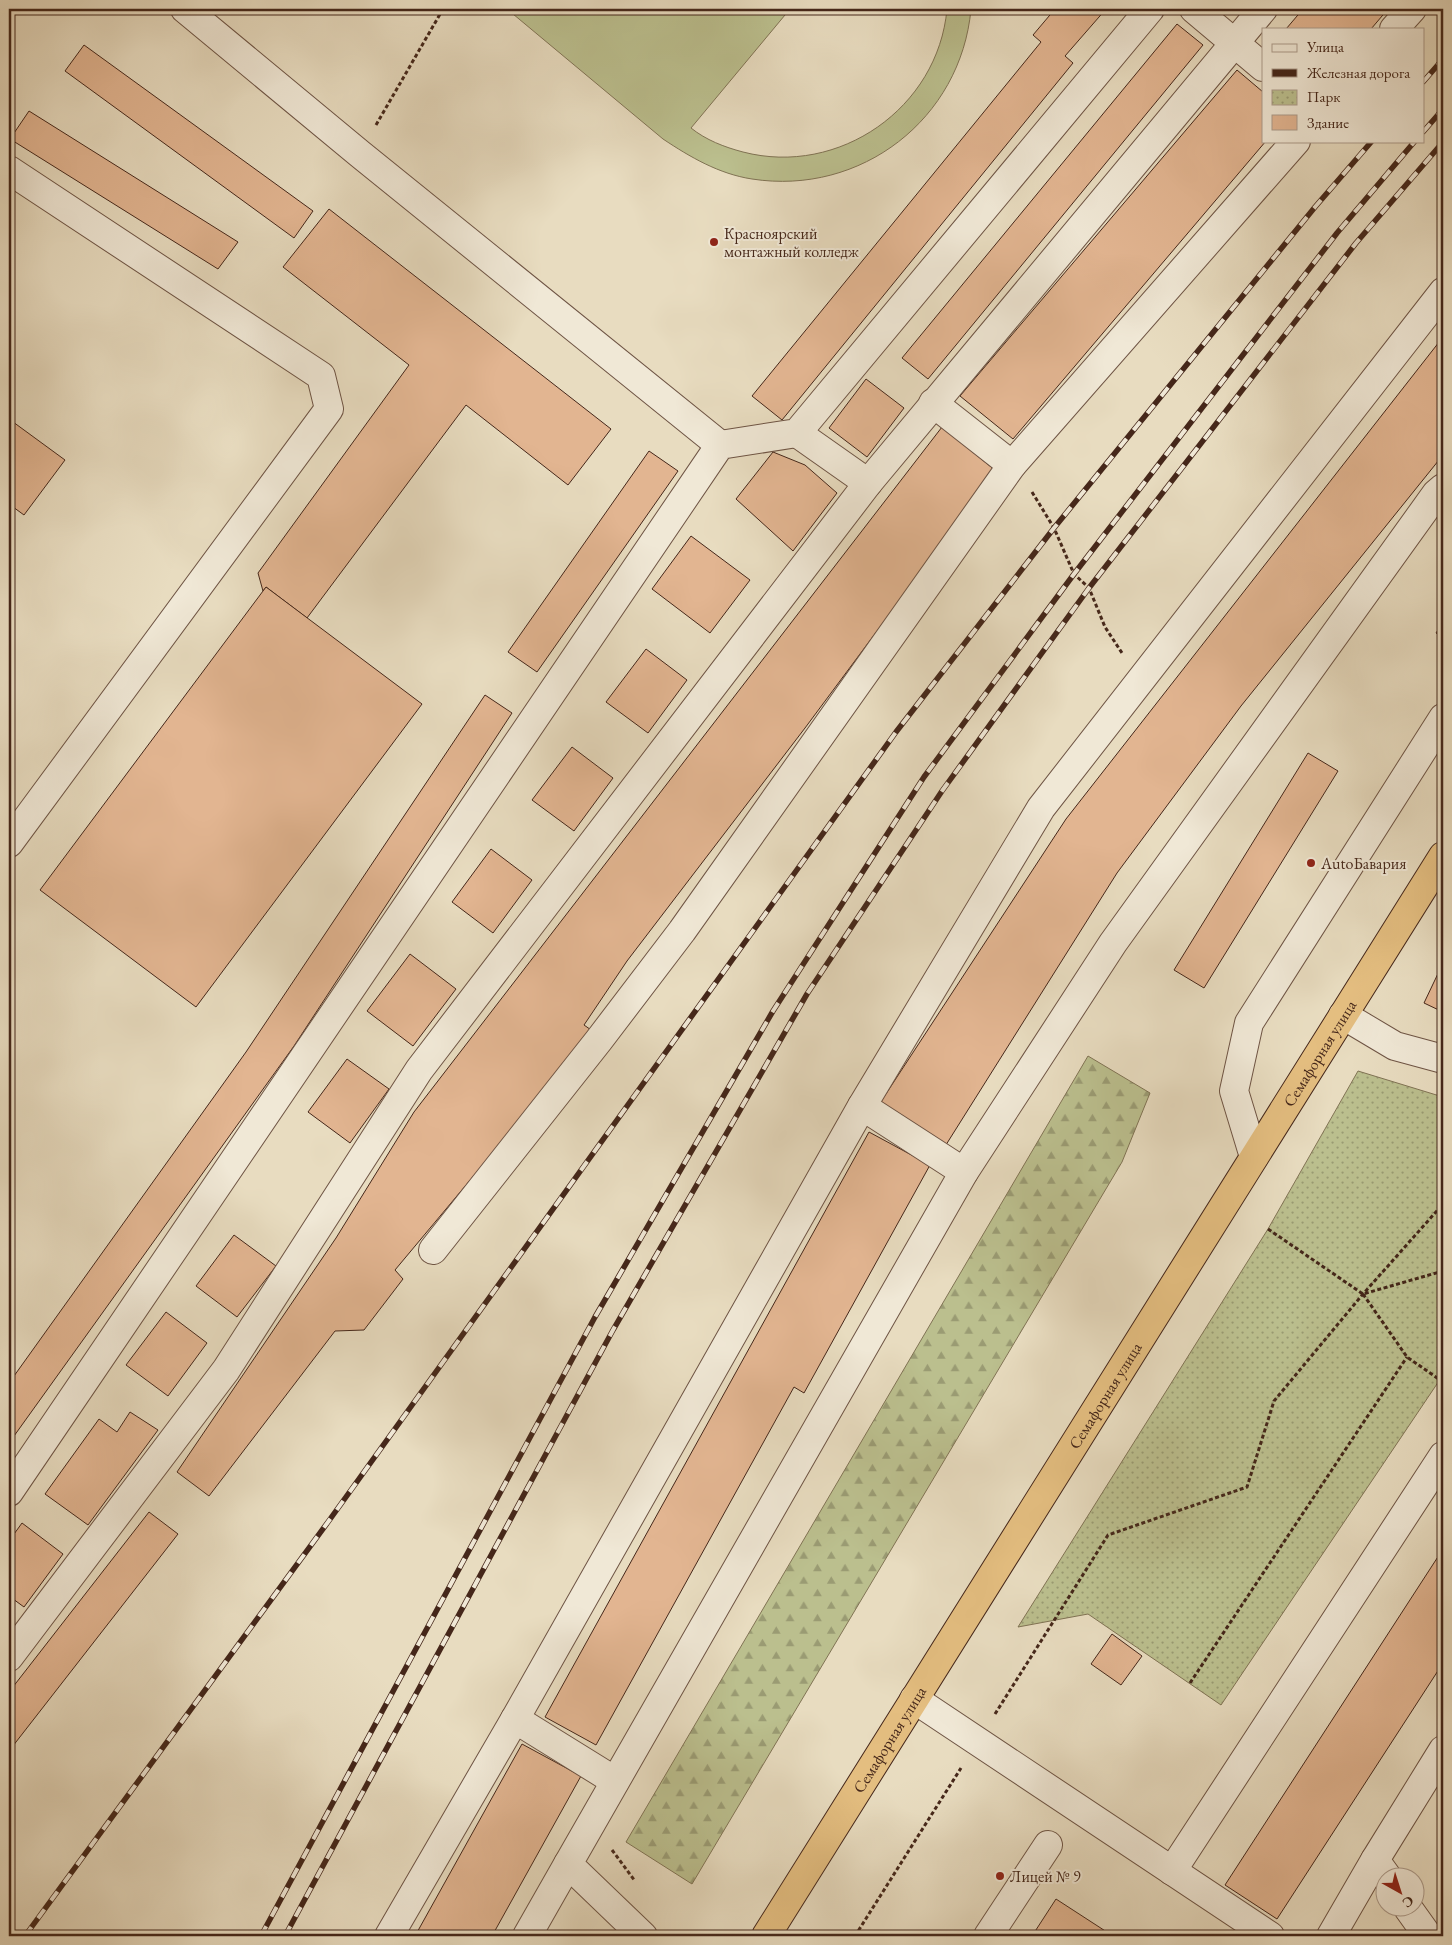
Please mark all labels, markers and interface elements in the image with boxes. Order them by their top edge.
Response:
legend [1262,28,1424,142]
text: Улица [1306,37,1344,56]
text: Железная дорога [1306,63,1410,82]
text: Парк [1307,87,1340,106]
text: Здание [1307,113,1349,132]
place label: Красноярский монтажный колледж [724,223,859,262]
marker: Красноярский монтажный колледж [708,236,720,248]
place label: AutoБавария [1320,853,1406,874]
marker: AutoБавария [1305,857,1317,869]
street label: Семафорная улица [1279,996,1362,1111]
street label: Семафорная улица [1064,1338,1147,1453]
street label: Семафорная улица [848,1682,931,1797]
place label: Лицей № 9 [1010,1866,1081,1887]
north arrow [1374,1868,1424,1918]
marker: Лицей № 9 [994,1870,1006,1882]
text: С [1399,1892,1418,1912]

